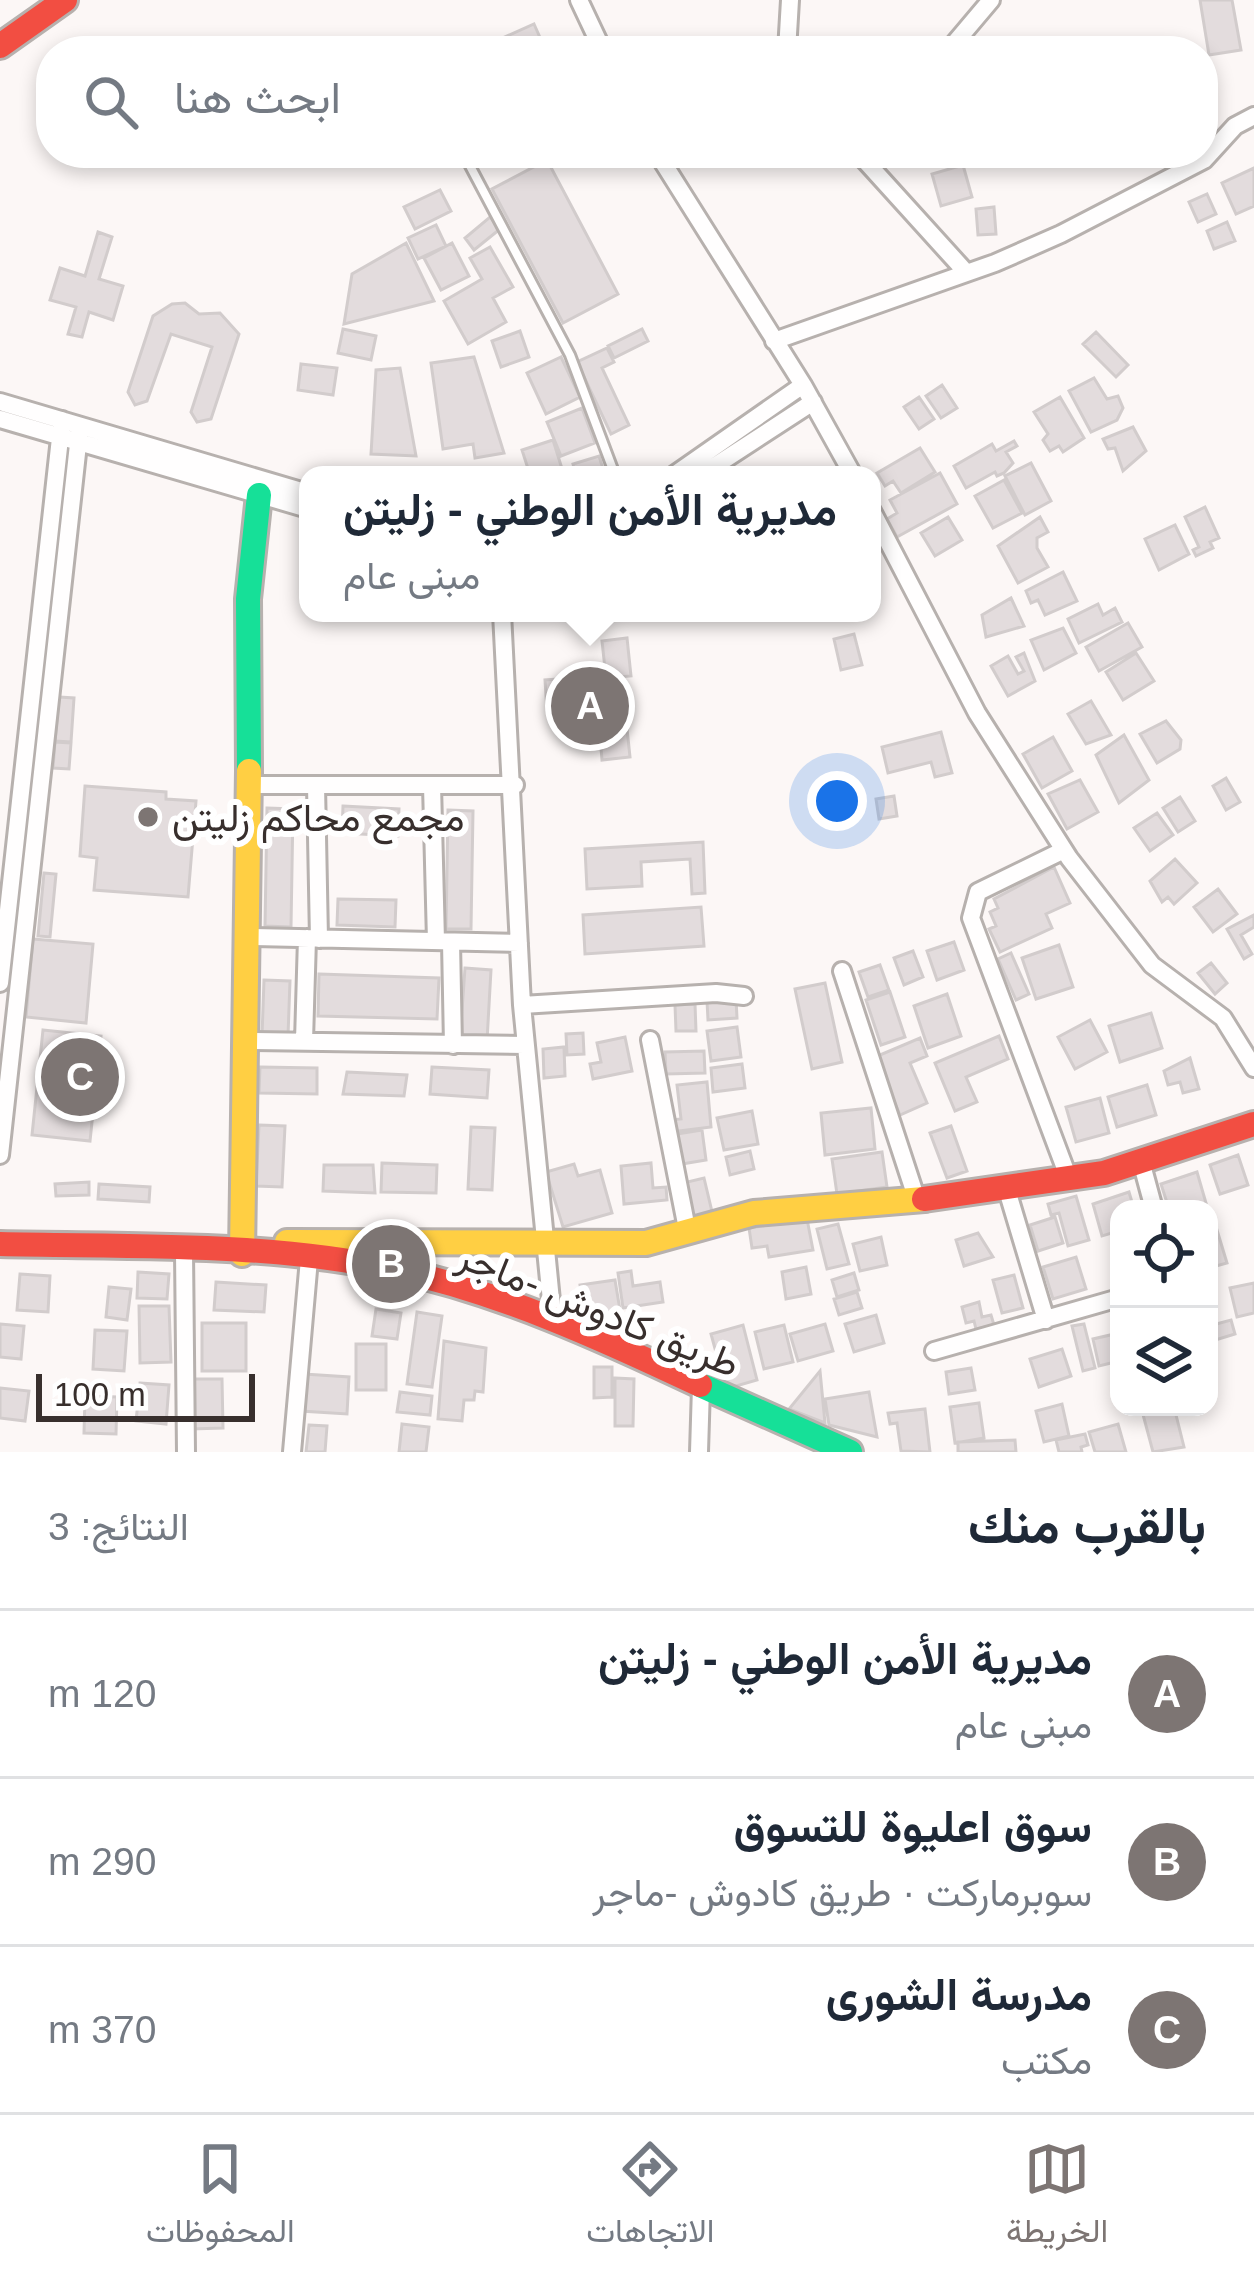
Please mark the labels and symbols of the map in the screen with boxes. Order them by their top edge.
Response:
pin: A [551,661,629,751]
your location [807,771,867,831]
place label: مجمع محاكم زليتن [172,796,465,845]
marker: مجمع محاكم زليتن [135,804,161,830]
pin: C [41,1032,119,1122]
pin: B [352,1219,430,1309]
street label: طريق كادوش -ماجر [450,1233,746,1388]
scale bar [36,1368,255,1421]

